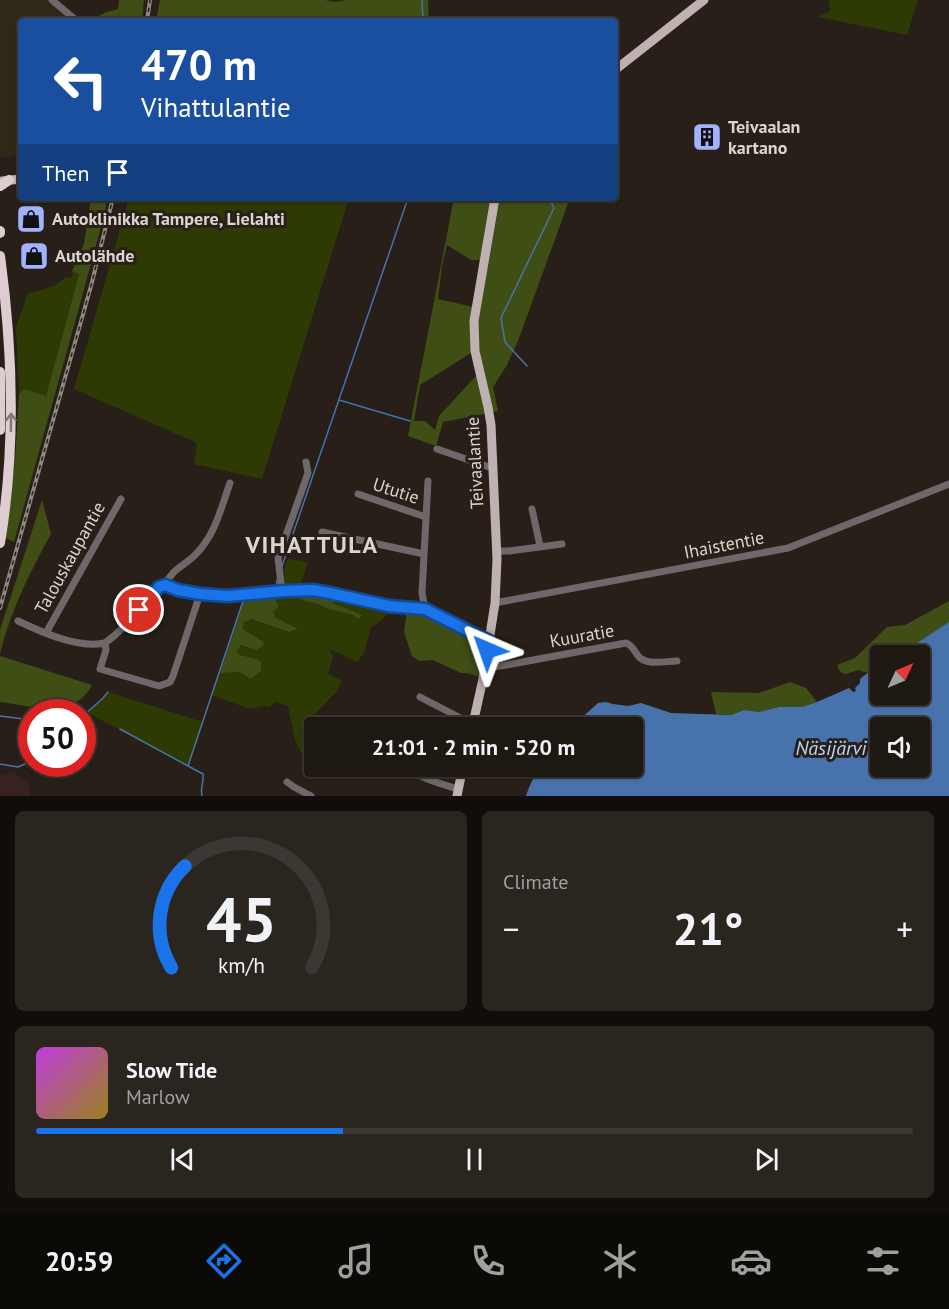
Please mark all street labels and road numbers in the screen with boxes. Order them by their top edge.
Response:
street label: Teivaalantie [461,416,488,510]
street label: Ututie [370,472,422,509]
street label: Talouskaupantie [29,497,110,618]
street label: Ihaistentie [682,525,766,564]
street label: Kuuratie [548,619,616,652]

